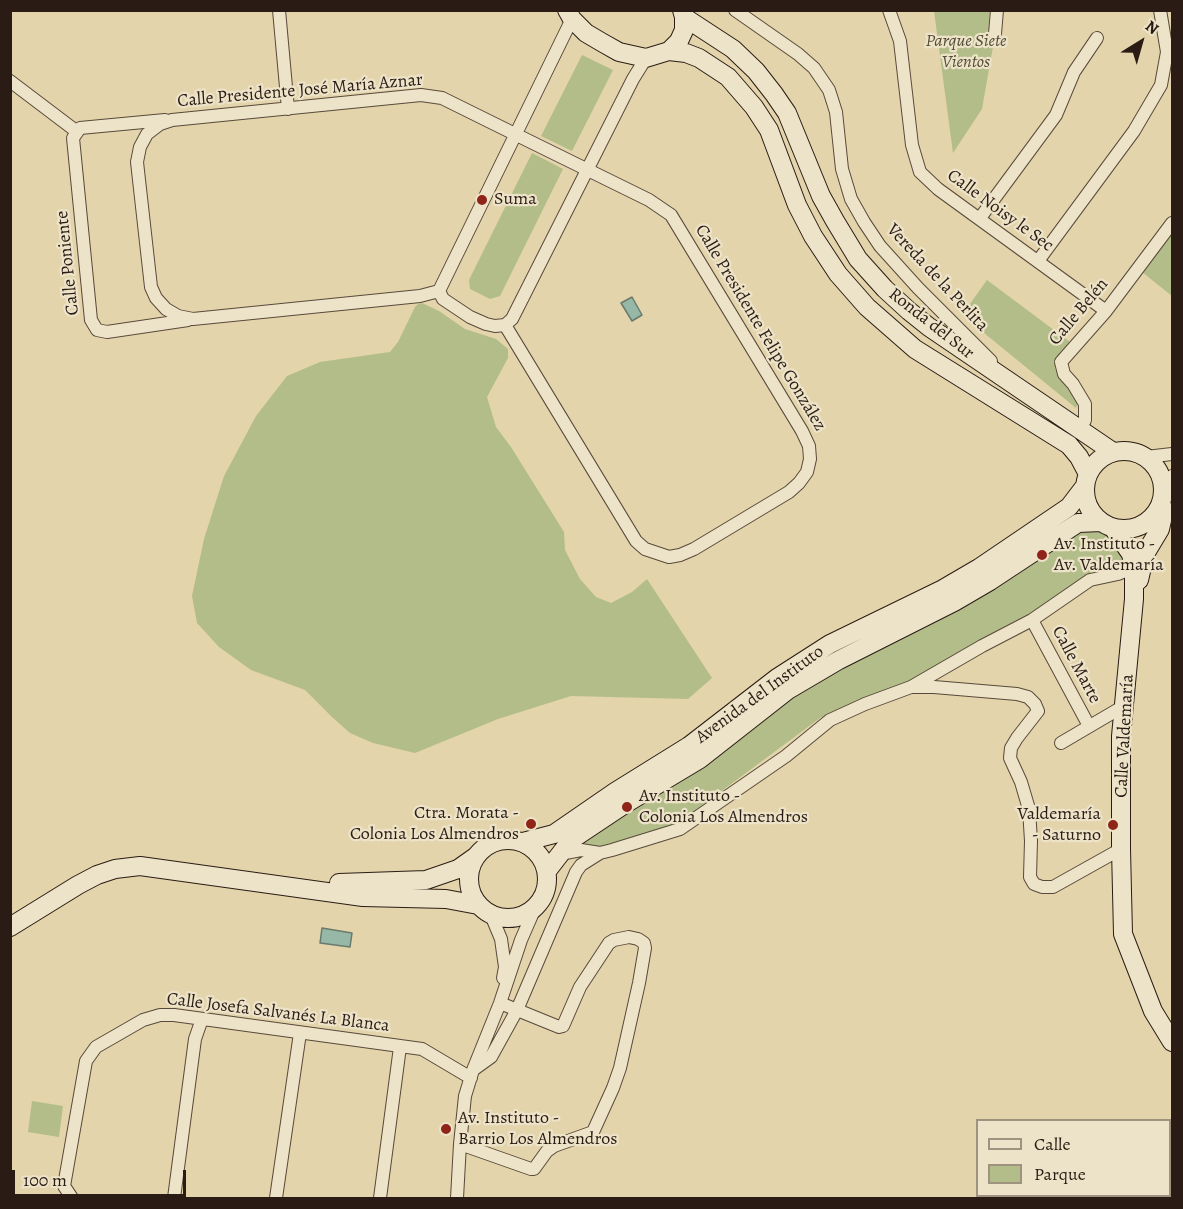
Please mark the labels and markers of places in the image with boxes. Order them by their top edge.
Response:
place label: Suma [494,189,537,211]
marker: Suma [475,193,489,207]
place label: Av. Instituto - Av. Valdemaría [1054,534,1164,576]
marker: Av. Instituto - Av. Valdemaría [1035,548,1049,562]
place label: Av. Instituto - Colonia Los Almendros [639,786,808,828]
marker: Av. Instituto - Colonia Los Almendros [620,800,634,814]
place label: Ctra. Morata - Colonia Los Almendros [350,803,519,846]
place label: Valdemaría - Saturno [1017,804,1101,846]
marker: Ctra. Morata - Colonia Los Almendros [524,817,538,831]
marker: Valdemaría - Saturno [1106,818,1120,832]
place label: Av. Instituto - Barrio Los Almendros [458,1108,617,1150]
marker: Av. Instituto - Barrio Los Almendros [439,1122,453,1136]

